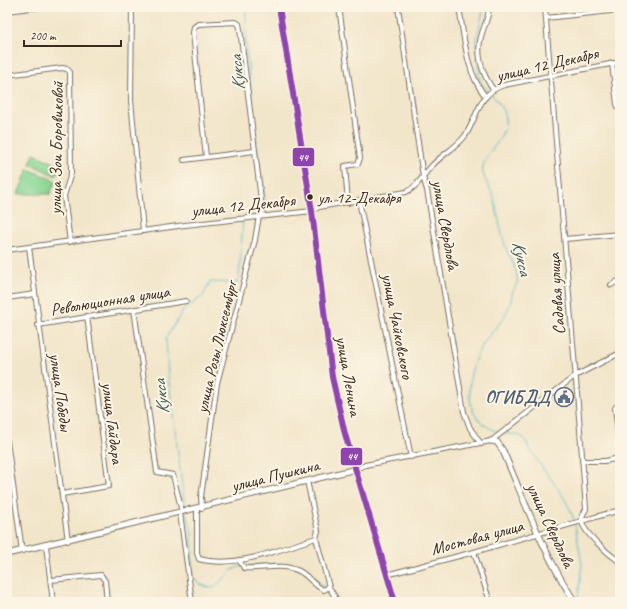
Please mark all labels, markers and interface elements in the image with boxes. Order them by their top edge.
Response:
scale bar [24,22,121,48]
text: 200 m [30,28,57,44]
street label: улица 12 Декабря [493,42,601,87]
water label: Кукса [224,53,250,91]
street label: улица Зои Боровиковой [45,80,68,216]
line badge: 44 [292,147,315,167]
text: 44 [298,150,310,164]
street label: улица Свердлова [427,177,464,274]
place label: ул. 12-Декабря [317,188,402,208]
street label: улица 12 Декабря [189,190,297,221]
marker: ул. 12-Декабря [305,192,315,202]
water label: Кукса [507,239,537,279]
street label: Садовая улица [543,251,570,335]
street label: улица Чайковского [377,271,418,381]
street label: улица Розы Люксембург [191,277,242,416]
street label: Революционная улица [49,280,173,320]
street label: улица Ленина [331,333,366,420]
street label: улица Победы [45,351,77,434]
water label: Кукса [148,377,174,416]
street label: улица Гайдара [97,380,128,466]
public building icon: ОГИБДД [553,386,575,408]
place label: ОГИБДД [485,387,551,408]
line badge: 44 [340,447,363,466]
text: 44 [347,449,359,463]
street label: улица Пушкина [228,454,323,497]
street label: улица Свердлова [521,479,580,573]
street label: Мостовая улица [429,515,527,560]

